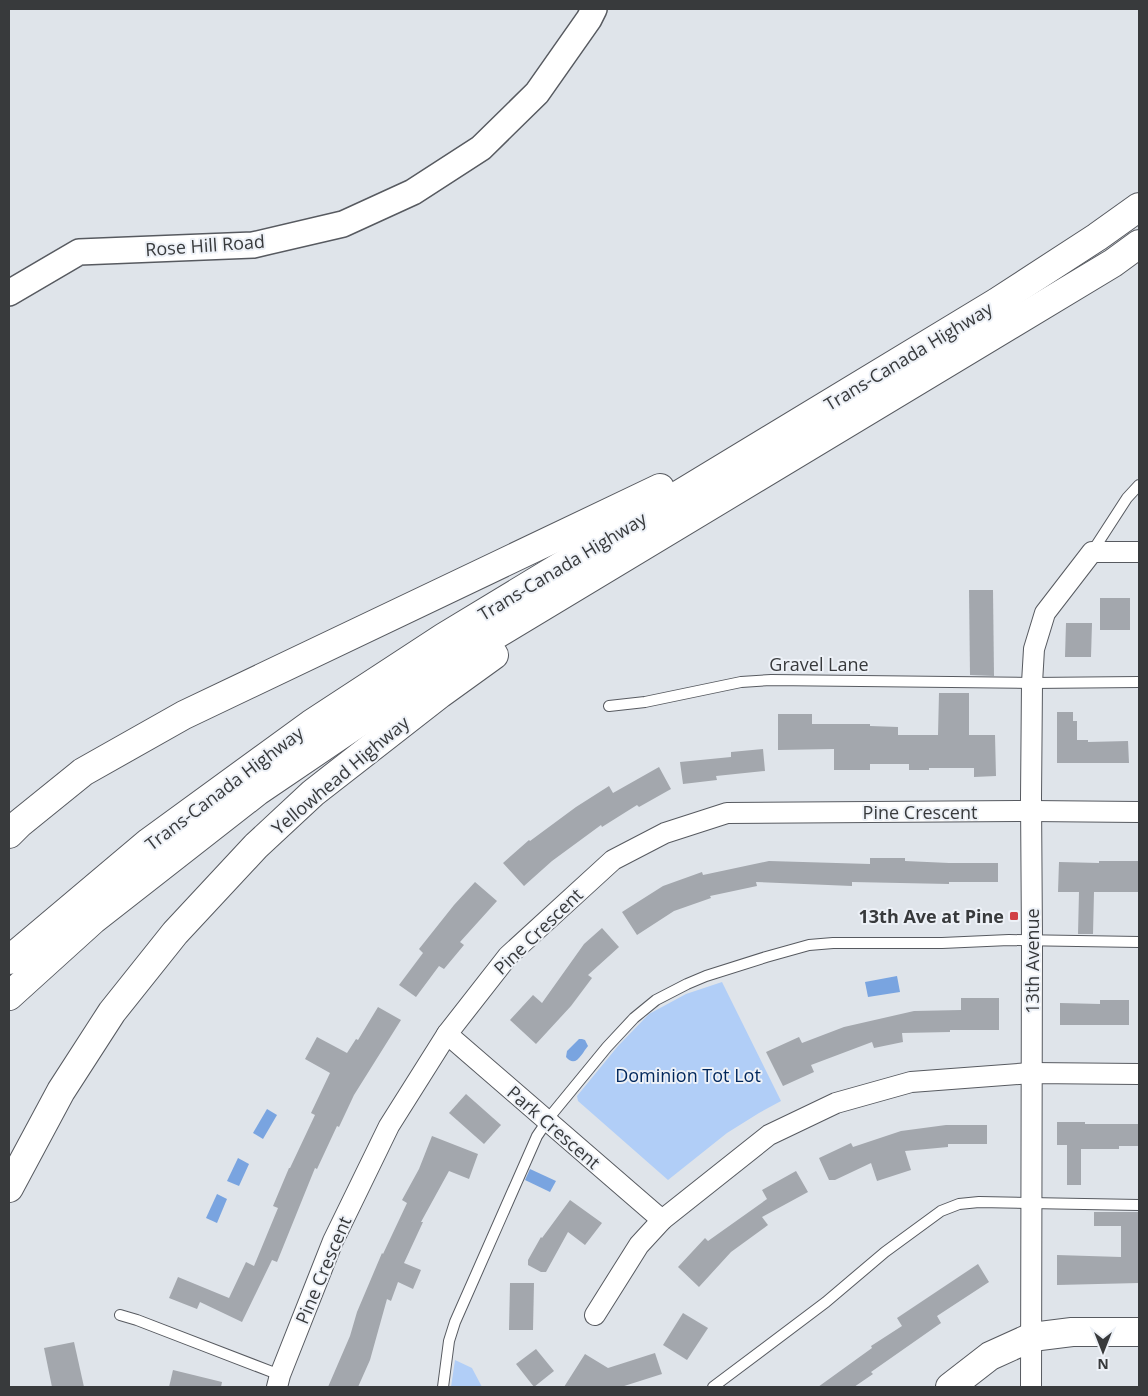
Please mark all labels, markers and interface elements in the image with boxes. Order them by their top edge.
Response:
street label: Rose Hill Road [144,229,266,261]
street label: Trans-Canada Highway [819,296,997,416]
street label: Trans-Canada Highway [473,506,651,626]
street label: Gravel Lane [769,652,869,676]
street label: Yellowhead Highway [266,710,415,840]
street label: Trans-Canada Highway [140,720,309,855]
street label: Pine Crescent [863,800,977,824]
street label: Pine Crescent [488,883,588,979]
place label: 13th Ave at Pine [859,904,1004,928]
street label: 13th Avenue [1020,908,1044,1014]
marker: 13th Ave at Pine [1008,910,1020,922]
park label: Dominion Tot Lot [615,1063,761,1087]
street label: Park Crescent [502,1080,606,1174]
street label: Pine Crescent [290,1212,356,1328]
north arrow [1078,1326,1128,1376]
text: N [1097,1355,1109,1374]

